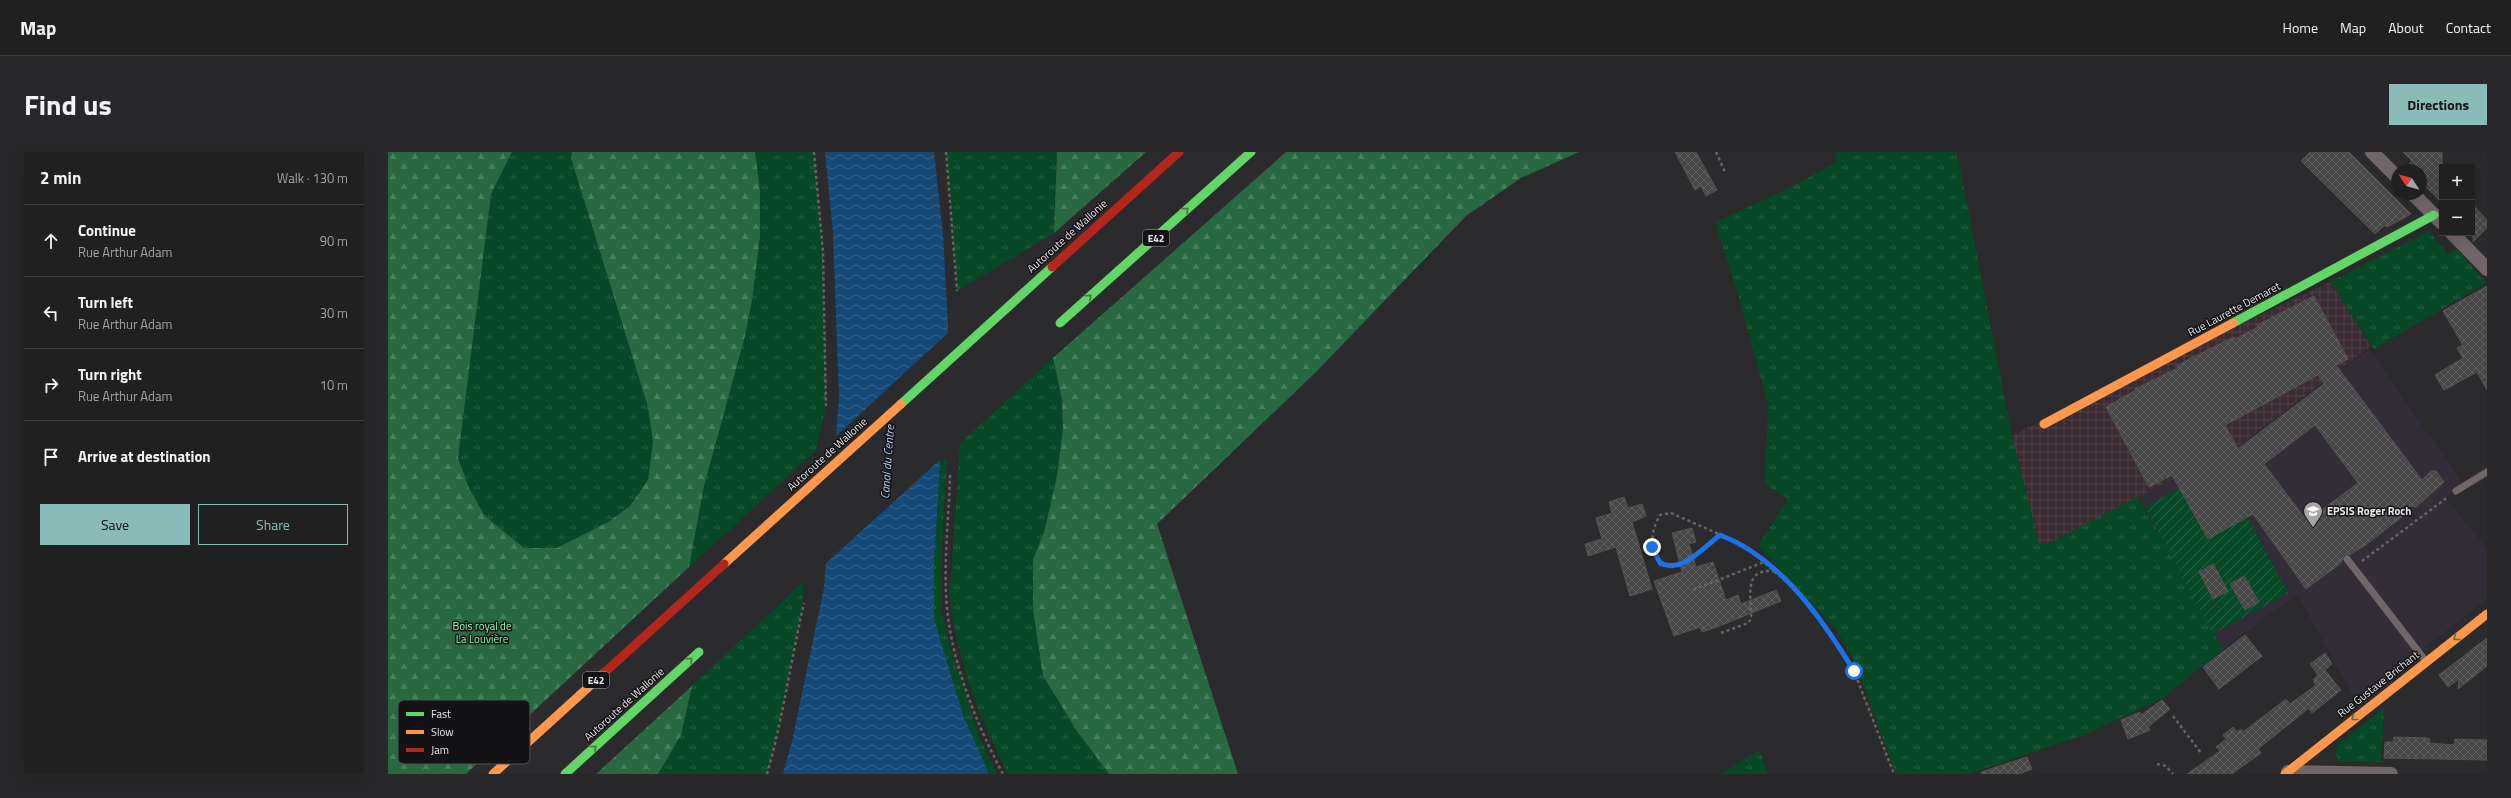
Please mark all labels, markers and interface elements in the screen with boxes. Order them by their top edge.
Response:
text: Map [20,13,56,42]
text: Home [2283,17,2318,38]
text: Map [2340,17,2366,38]
text: About [2388,17,2424,38]
text: Contact [2446,17,2491,38]
text: Find us [24,83,112,126]
button: Directions [2389,84,2487,125]
north arrow [2391,164,2427,200]
map controls [2439,164,2475,236]
button: + [2439,164,2475,200]
text: 2 min [40,165,81,191]
text: Walk · 130 m [277,168,348,188]
street label: Autoroute de Wallonie [1023,195,1111,276]
button: − [2439,200,2475,236]
one-way arrow [1181,208,1189,215]
text: Continue [78,219,136,242]
icon: ahead [40,230,62,252]
road number: E42 [1143,230,1169,246]
text: 90 m [320,231,348,251]
text: Rue Arthur Adam [78,242,172,262]
street label: Rue Laurette Demaret [2185,278,2283,340]
text: Turn left [78,291,133,314]
one-way arrow [1084,294,1092,302]
icon: left [40,302,62,324]
text: 30 m [320,303,348,323]
text: Rue Arthur Adam [78,314,172,334]
text: Turn right [78,363,142,386]
icon: right [40,374,62,396]
text: 10 m [320,375,348,395]
text: Rue Arthur Adam [78,386,172,406]
street label: Autoroute de Wallonie [783,413,871,494]
water label: Canal du Centre [875,423,899,500]
text: Arrive at destination [78,445,211,468]
icon: arrive [40,446,62,468]
school or university icon: EPSIS Roger Roch [2302,500,2324,528]
place label: EPSIS Roger Roch [2327,503,2411,519]
button: Save [40,504,190,545]
button: Share [198,504,348,545]
route end [1643,538,1661,556]
park label: Bois royal de La Louvière [453,618,512,647]
one-way arrow [2454,633,2461,640]
street label: Rue Gustave Brichant [2334,647,2422,721]
one-way arrow [685,658,693,665]
route start [1845,662,1863,680]
street label: Autoroute de Wallonie [580,663,668,744]
road number: E42 [583,672,609,688]
legend [398,700,530,764]
text: Fast [431,706,451,722]
one-way arrow [2352,714,2359,721]
text: Slow [431,724,454,740]
text: Jam [431,742,449,758]
one-way arrow [589,745,597,752]

